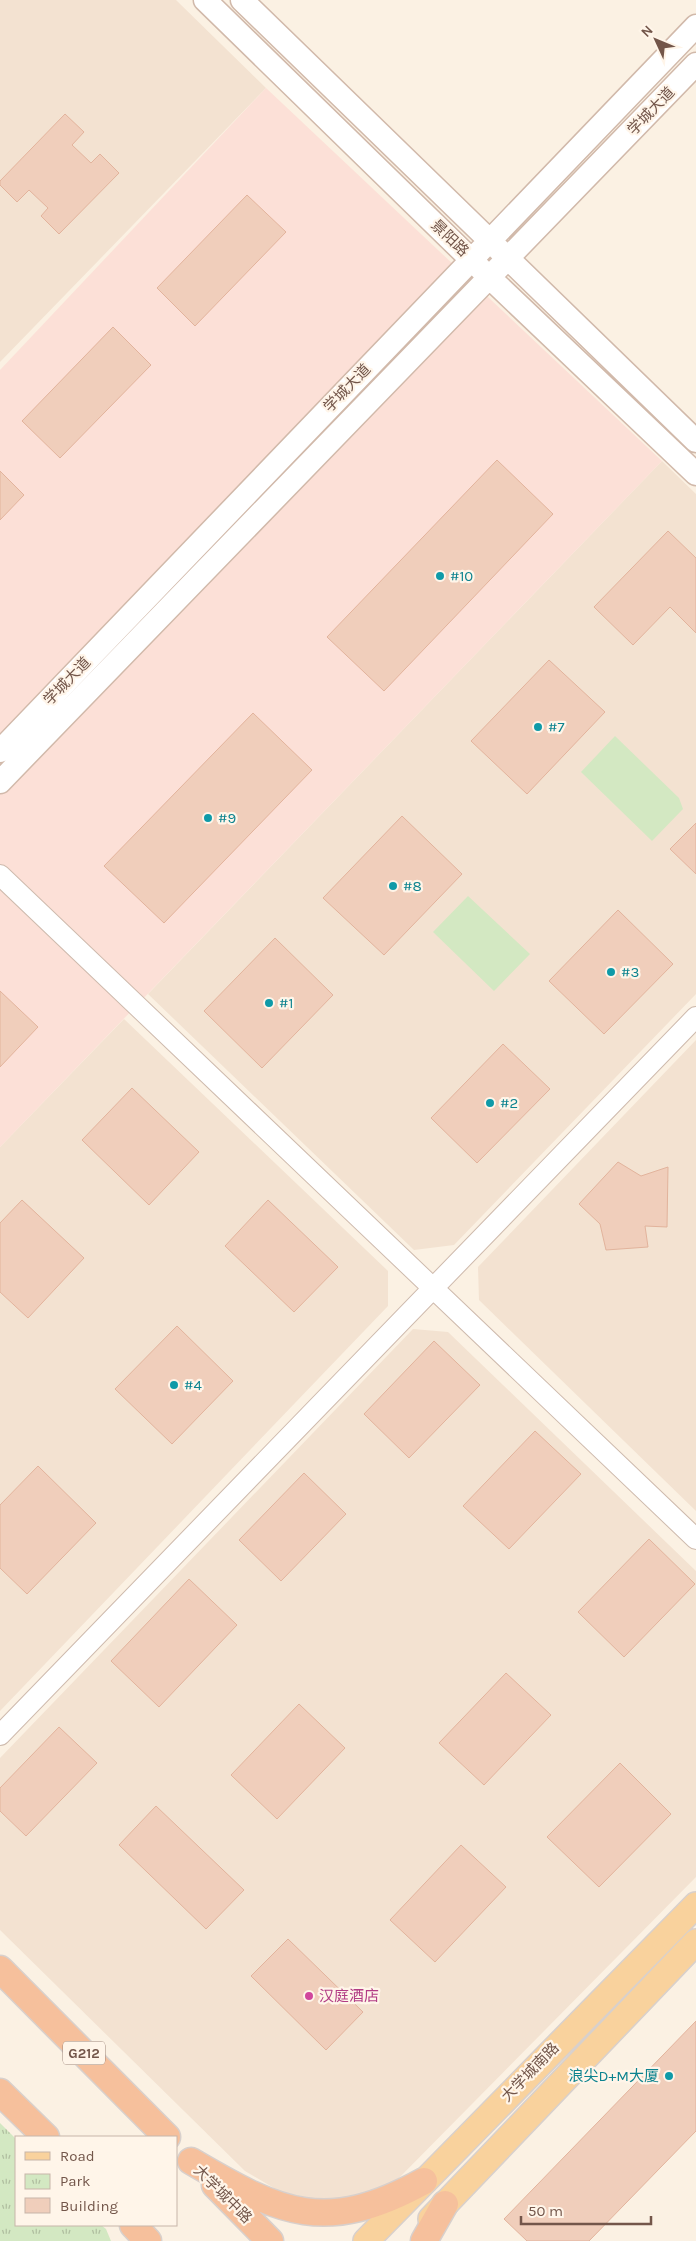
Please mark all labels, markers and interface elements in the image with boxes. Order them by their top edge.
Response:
north arrow [631,15,681,65]
text: N [637,22,657,41]
street label: 学城大道 [624,83,678,139]
street label: 景阳路 [428,216,472,260]
street label: 学城大道 [320,360,374,416]
place label: #10 [450,567,473,585]
marker: #10 [434,570,446,582]
street label: 学城大道 [40,653,94,709]
place label: #7 [548,718,564,736]
marker: #7 [532,721,544,733]
place label: #9 [218,809,236,827]
marker: #9 [202,812,214,824]
place label: #8 [403,877,422,895]
marker: #8 [387,880,399,892]
place label: #3 [621,963,639,981]
marker: #3 [605,966,617,978]
place label: #1 [279,994,293,1012]
marker: #1 [263,997,275,1009]
place label: #2 [500,1094,518,1112]
marker: #2 [484,1097,496,1109]
place label: #4 [184,1376,202,1394]
marker: #4 [168,1379,180,1391]
place label: 汉庭酒店 [319,1987,379,2005]
marker: 汉庭酒店 [303,1990,315,2002]
street label: 大学城南路 [497,2039,563,2105]
road number: G212 [63,2042,105,2064]
place label: 浪尖D+M大厦 [569,2067,659,2085]
marker: 浪尖D+M大厦 [663,2070,675,2082]
legend [15,2136,178,2226]
text: Road [60,2147,95,2165]
street label: 大学城中路 [190,2161,256,2227]
text: Park [60,2172,90,2190]
scale bar [521,2194,651,2226]
text: Building [60,2197,118,2215]
text: 50 m [528,2202,563,2220]

